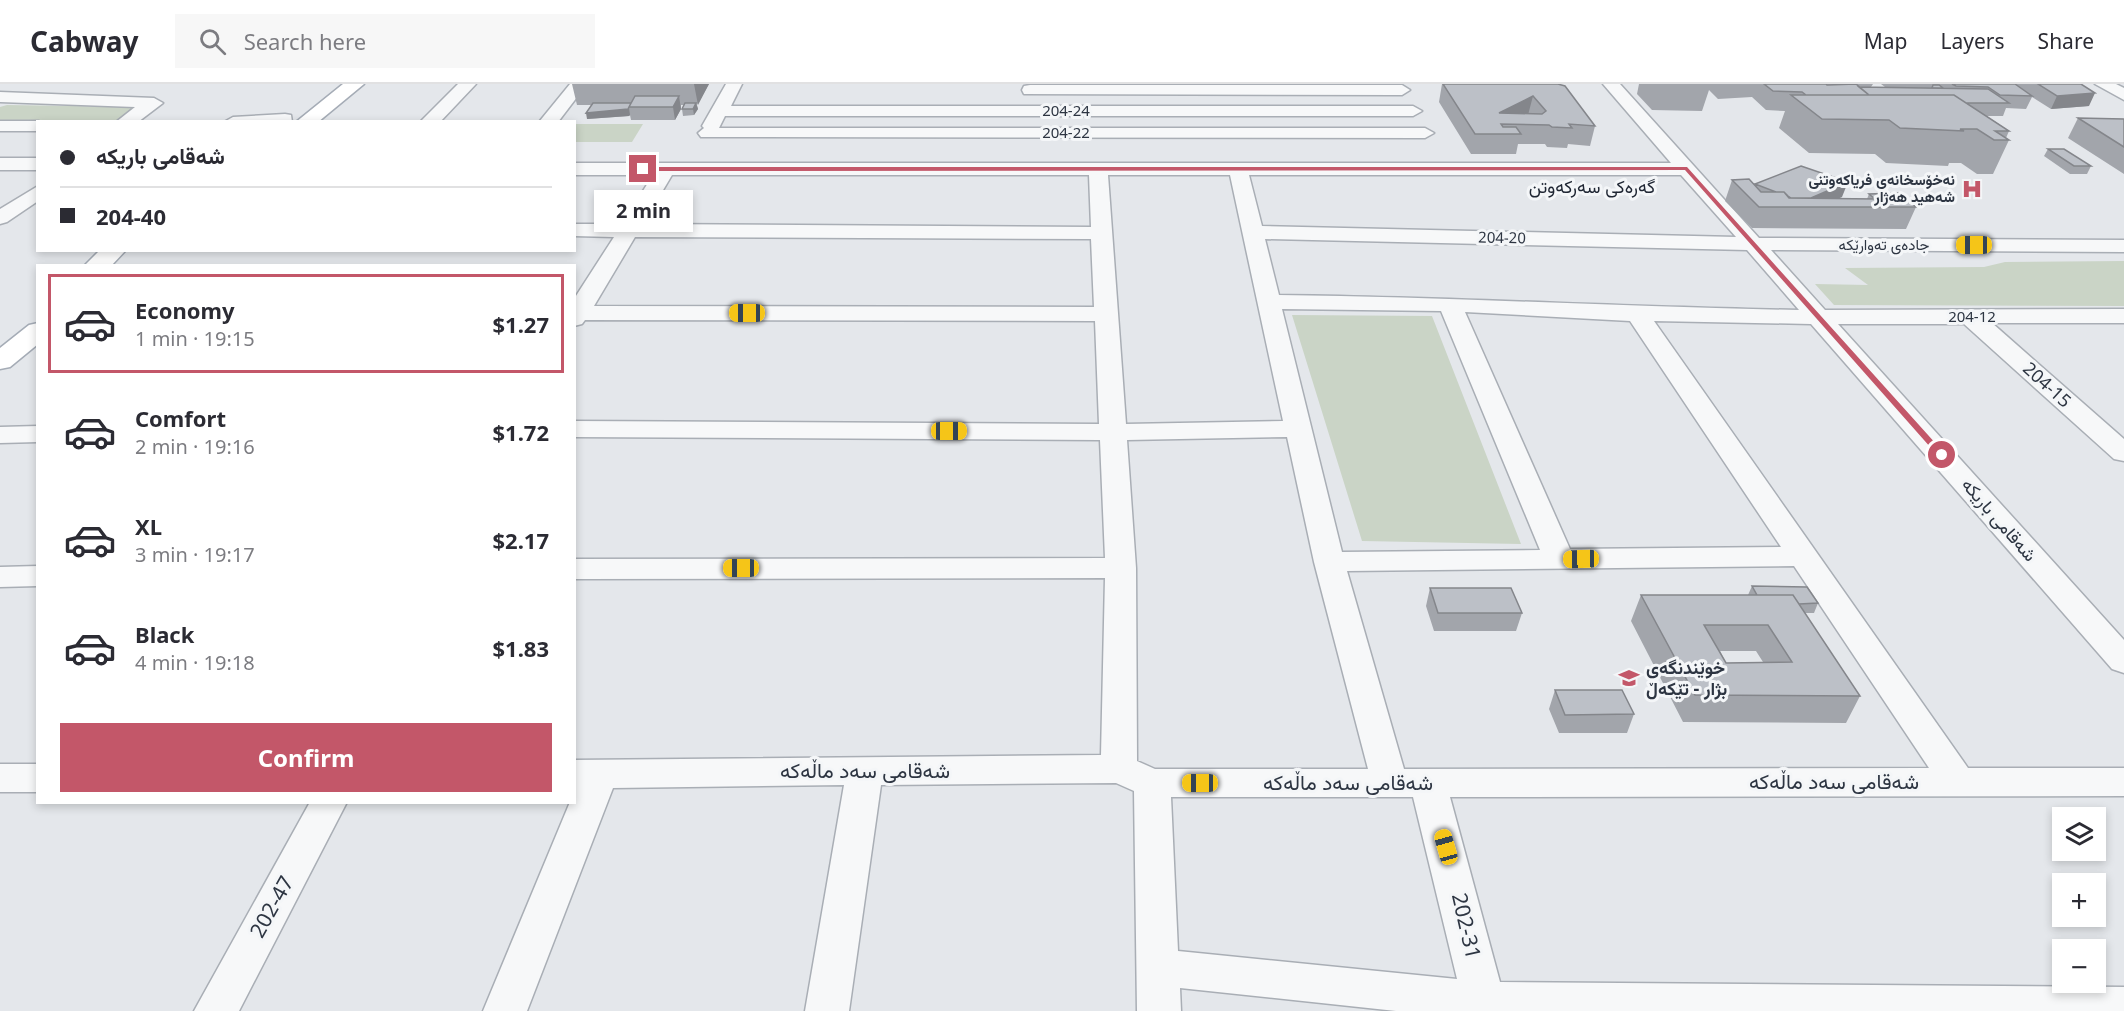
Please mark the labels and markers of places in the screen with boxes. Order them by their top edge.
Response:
place label: نەخۆسخانەی فریاکەوتنی شەهید هەژار [1808,169,1955,206]
hospital icon: نەخۆسخانەی فریاکەوتنی شەهید هەژار [1960,177,1984,201]
place label: خوێندنگەی بژار - تێکەڵ [1646,655,1727,700]
school or university icon: خوێندنگەی بژار - تێکەڵ [1617,666,1641,690]

